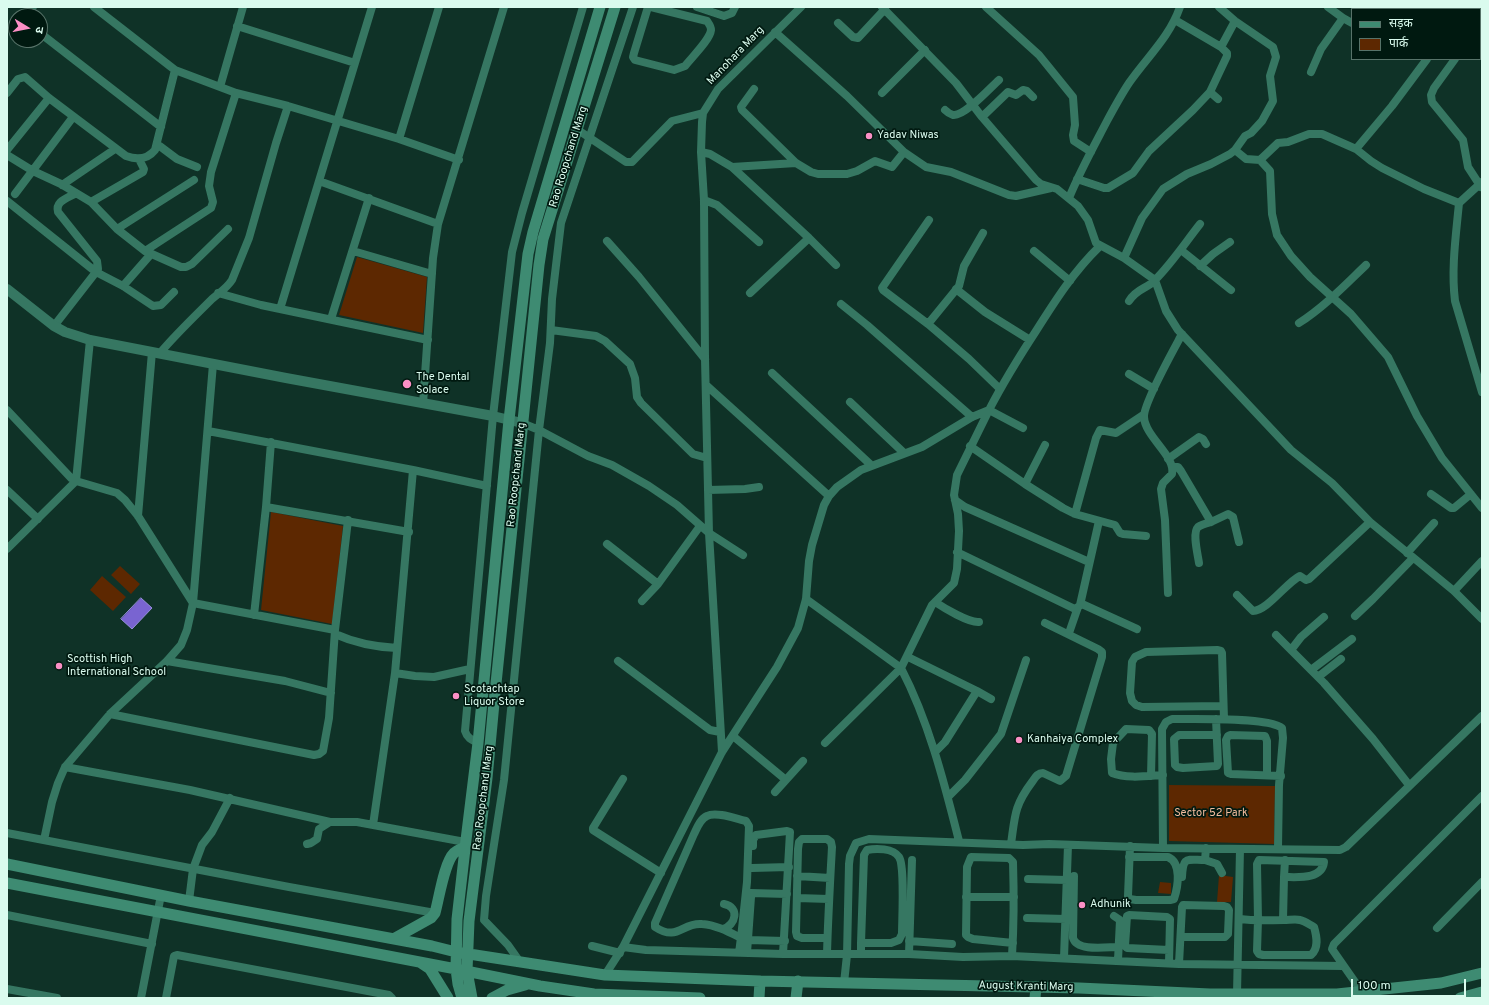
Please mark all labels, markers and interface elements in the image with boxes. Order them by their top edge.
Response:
north arrow [8,8,48,48]
legend [1351,8,1481,60]
text: सड़क [1389,16,1413,32]
street label: Manohara Marg [705,24,767,88]
text: उ [31,26,46,34]
text: पार्क [1389,36,1408,52]
street label: Rao Roopchand Marg [547,105,591,209]
place label: Yadav Niwas [877,129,939,143]
marker: Yadav Niwas [864,131,874,141]
place label: The Dental Solace [416,371,469,397]
marker: The Dental Solace [401,378,413,390]
street label: Rao Roopchand Marg [505,422,529,528]
place label: Scottish High International School [67,653,166,679]
marker: Scottish High International School [54,661,64,671]
place label: Scotachtap Liquor Store [464,683,525,709]
marker: Scotachtap Liquor Store [451,691,461,701]
place label: Kanhaiya Complex [1027,733,1118,747]
marker: Kanhaiya Complex [1014,735,1024,745]
street label: Rao Roopchand Marg [471,745,497,851]
park label: Sector 52 Park [1174,807,1248,821]
place label: Adhunik [1090,898,1131,912]
marker: Adhunik [1077,900,1087,910]
scale bar [1353,971,1468,997]
text: 100 m [1358,978,1391,994]
street label: August Kranti Marg [978,980,1074,994]

